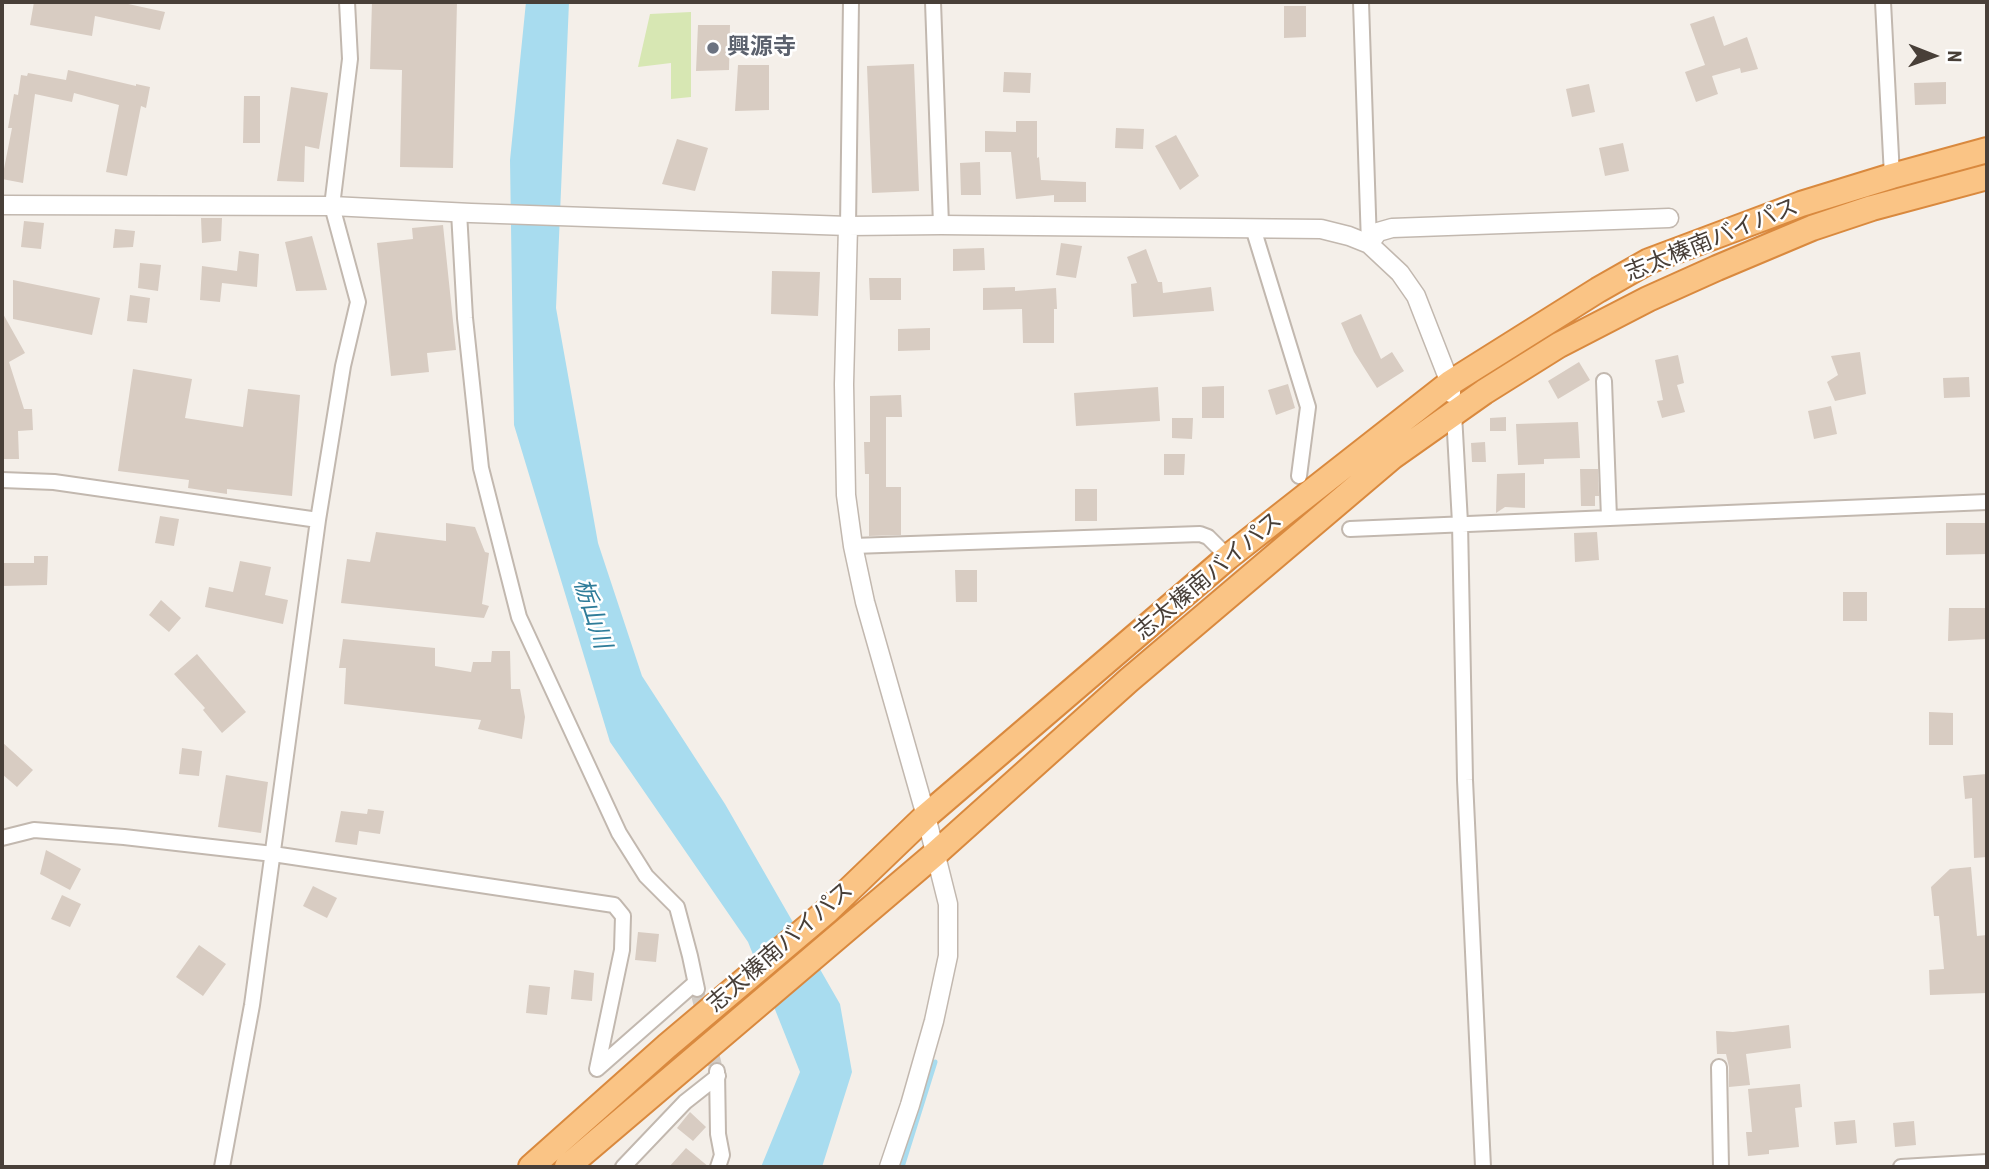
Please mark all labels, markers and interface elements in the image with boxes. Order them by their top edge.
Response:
north arrow [1898,21,1968,91]
place label: 興源寺 [727,34,796,62]
marker: 興源寺 [705,40,721,56]
text: N [1943,50,1966,62]
street label: 志太榛南バイパス [1622,194,1802,288]
street label: 志太榛南バイパス [1130,507,1288,647]
water label: 栃山川 [566,575,616,653]
street label: 志太榛南バイパス [703,877,859,1019]

